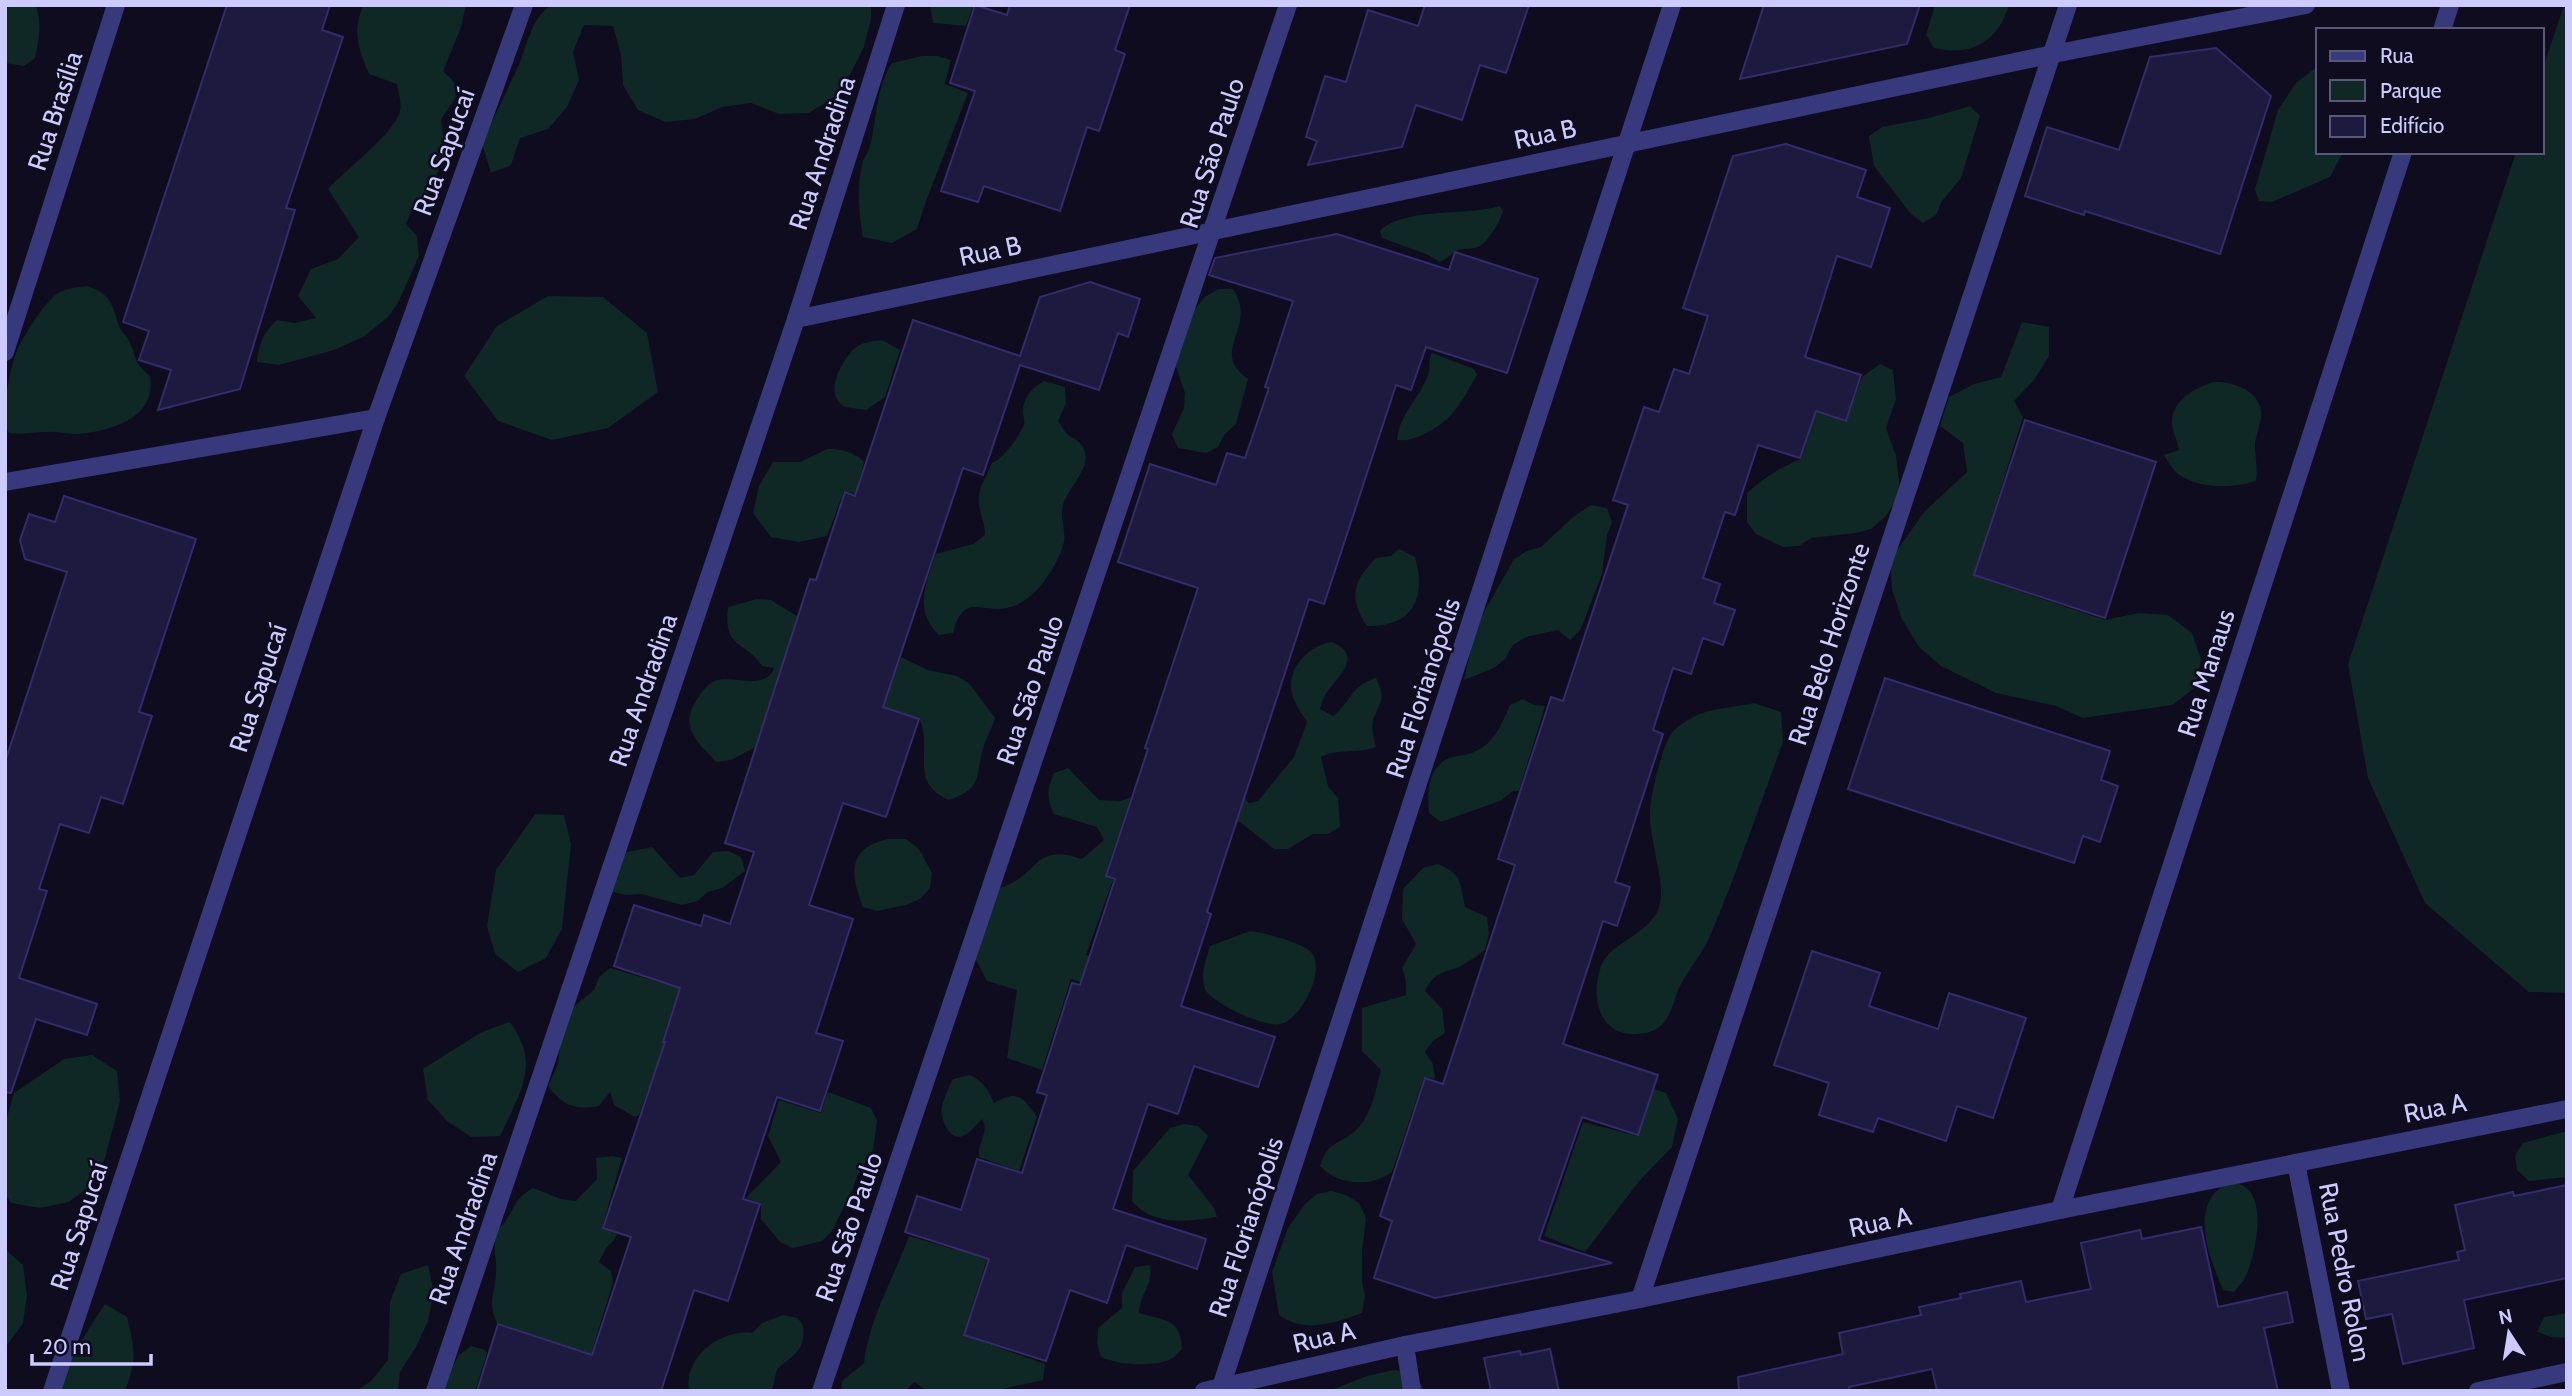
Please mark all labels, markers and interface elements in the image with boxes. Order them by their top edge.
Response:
legend [2316,28,2544,154]
text: Rua [2380,43,2414,68]
street label: Rua Brasília [21,47,89,175]
street label: Rua Andradina [782,72,862,234]
street label: Rua São Paulo [1173,74,1251,232]
text: Parque [2380,78,2442,103]
street label: Rua Sapucaí [406,84,482,220]
street label: Rua B [1511,112,1579,156]
text: Edifício [2380,113,2444,138]
street label: Rua B [956,229,1024,273]
street label: Rua Belo Horizonte [1781,539,1877,749]
street label: Rua Florianópolis [1379,594,1467,782]
street label: Rua Manaus [2170,605,2242,741]
street label: Rua Andradina [602,609,684,771]
street label: Rua São Paulo [989,611,1071,769]
street label: Rua Sapucaí [222,619,294,756]
street label: Rua A [2401,1086,2469,1130]
street label: Rua Florianópolis [1202,1133,1290,1321]
street label: Rua Andradina [422,1147,504,1309]
street label: Rua São Paulo [808,1148,890,1306]
street label: Rua Sapucaí [43,1157,115,1294]
street label: Rua Pedro Rolon [2312,1180,2378,1364]
street label: Rua A [1846,1200,1914,1244]
north arrow [2474,1298,2544,1368]
text: N [2497,1304,2515,1330]
street label: Rua A [1290,1314,1358,1360]
scale bar [32,1322,150,1366]
text: 20 m [42,1334,91,1359]

